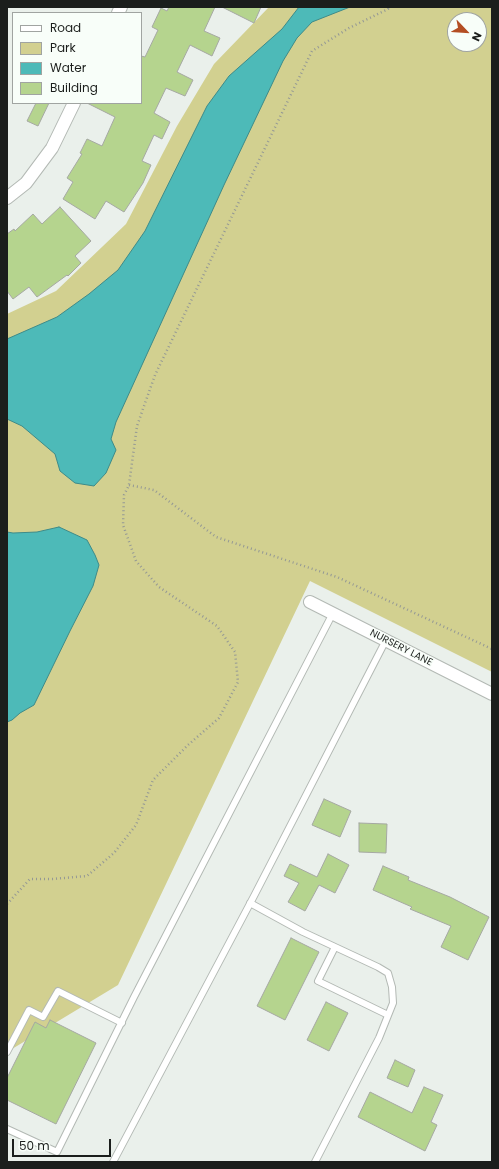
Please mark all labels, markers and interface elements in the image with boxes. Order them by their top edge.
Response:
legend [12,12,142,104]
north arrow [447,12,487,52]
text: Road [50,19,81,36]
text: N [468,30,486,44]
text: Park [50,39,76,56]
text: Water [50,59,86,76]
text: Building [50,79,98,96]
street label: NURSERY LANE [368,627,434,669]
scale bar [14,1131,113,1157]
text: 50 m [19,1137,50,1154]

